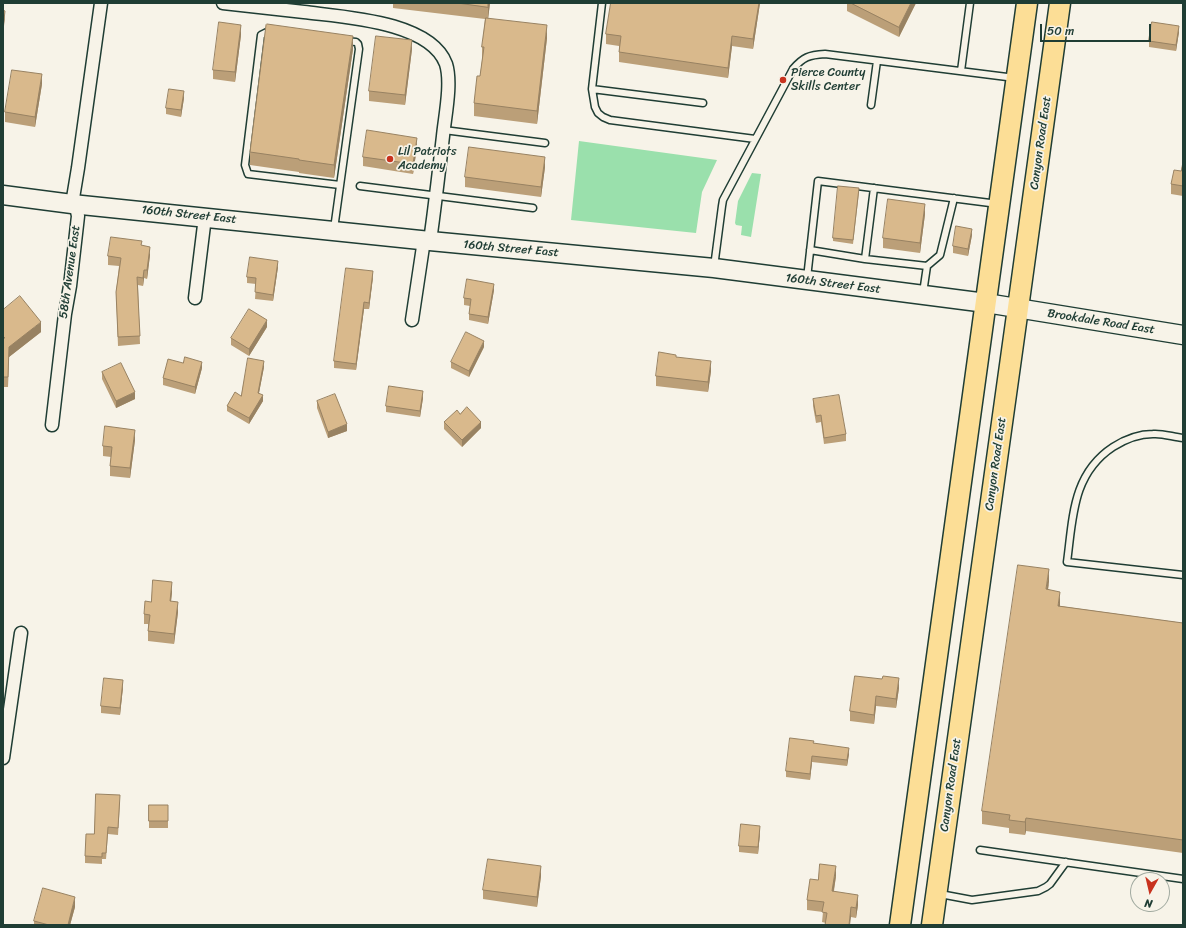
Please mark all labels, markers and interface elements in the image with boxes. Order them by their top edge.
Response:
scale bar [1042,16,1153,42]
text: 50 m [1047,20,1074,42]
place label: Pierce County Skills Center [791,66,865,94]
marker: Pierce County Skills Center [778,75,788,85]
street label: Canyon Road East [1027,95,1055,191]
place label: Lil Patriots Academy [398,145,456,173]
marker: Lil Patriots Academy [385,154,395,164]
street label: 160th Street East [141,203,237,227]
street label: 58th Avenue East [56,224,84,320]
street label: 160th Street East [463,238,559,260]
street label: 160th Street East [785,271,881,297]
street label: Brookdale Road East [1046,306,1156,338]
street label: Canyon Road East [982,416,1010,512]
street label: Canyon Road East [937,737,965,833]
north arrow [1130,872,1170,912]
text: N [1143,893,1153,913]

